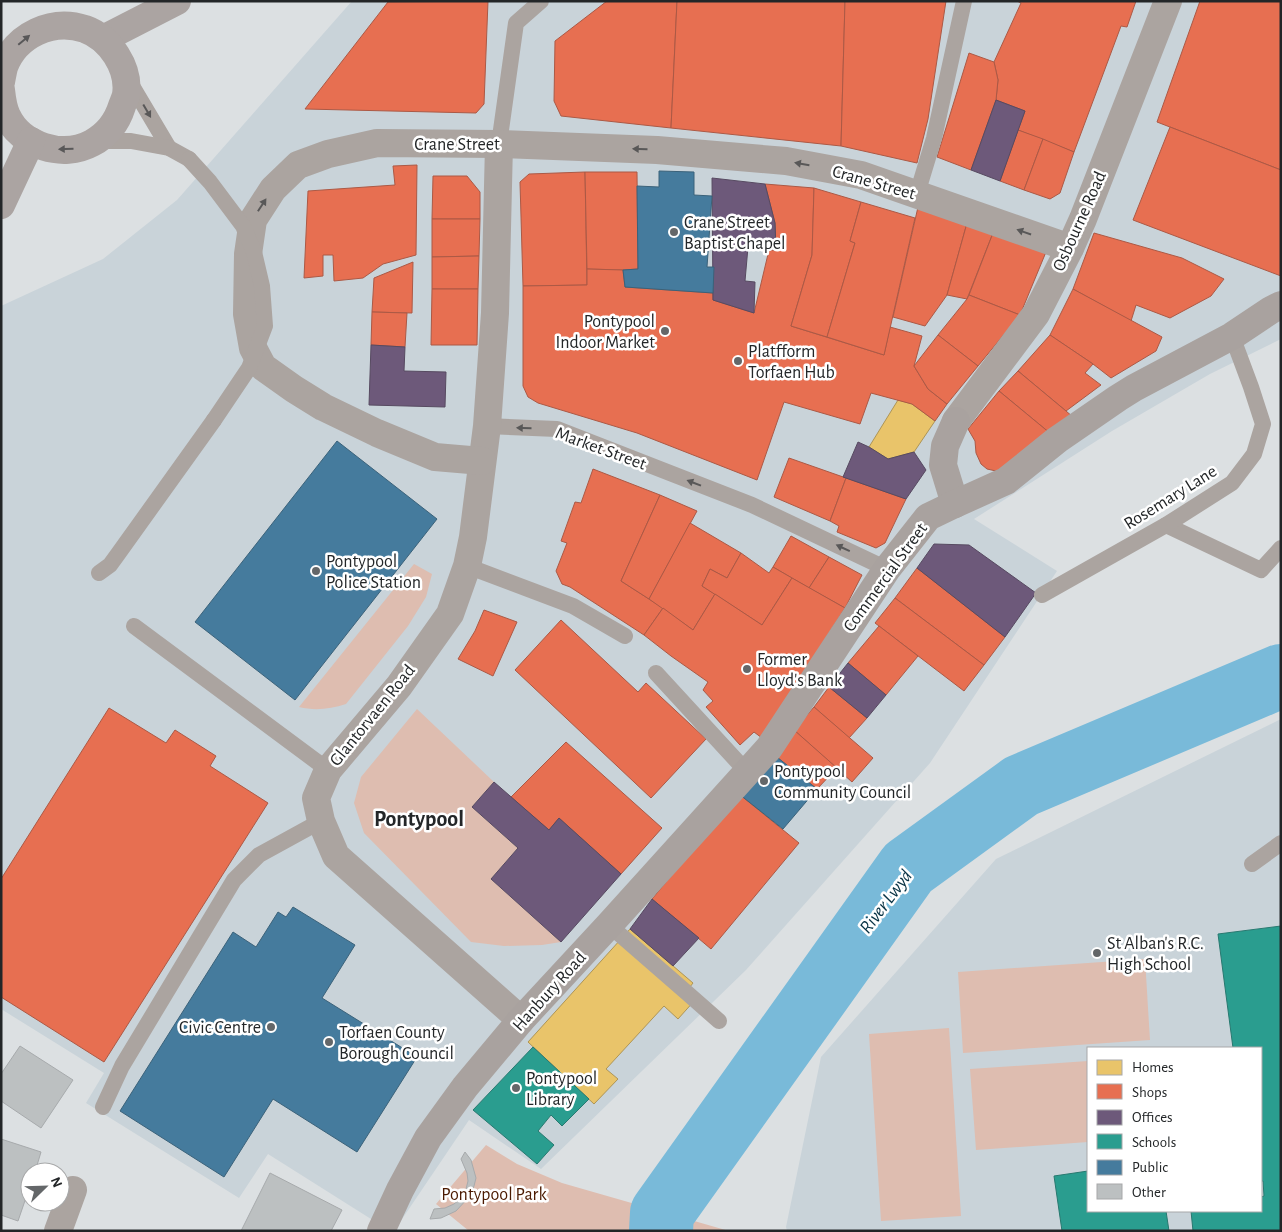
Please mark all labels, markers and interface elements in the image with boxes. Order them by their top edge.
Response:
one-way arrow [17,35,30,46]
one-way arrow [143,104,152,117]
street label: Crane Street [414,136,500,154]
one-way arrow [57,145,73,153]
one-way arrow [632,145,648,153]
one-way arrow [794,160,810,168]
street label: Crane Street [830,162,918,203]
street label: Osbourne Road [1050,169,1110,274]
one-way arrow [258,198,267,212]
place label: Crane Street Baptist Chapel [684,214,786,253]
marker: Crane Street Baptist Chapel [668,226,680,238]
one-way arrow [1016,228,1031,236]
place label: Pontypool Indoor Market [556,313,655,352]
marker: Pontypool Indoor Market [659,325,671,337]
place label: Platfform Torfaen Hub [748,343,835,382]
marker: Platfform Torfaen Hub [732,355,744,367]
one-way arrow [516,423,532,431]
street label: Market Street [553,424,649,474]
street label: Rosemary Lane [1121,462,1220,533]
one-way arrow [686,479,701,487]
street label: Commercial Street [840,520,931,635]
one-way arrow [836,544,850,552]
place label: Pontypool Police Station [326,553,421,592]
marker: Pontypool Police Station [310,565,322,577]
place label: Former Lloyd's Bank [757,651,843,690]
street label: Glantorvaen Road [327,662,419,770]
marker: Former Lloyd's Bank [741,663,753,675]
place label: Pontypool Community Council [774,763,911,802]
marker: Pontypool Community Council [758,775,770,787]
district label: Pontypool [374,808,464,831]
water label: River Lwyd [856,866,916,937]
place label: St Alban's R.C. High School [1107,935,1204,974]
marker: St Alban's R.C. High School [1091,947,1103,959]
street label: Hanbury Road [510,948,590,1035]
place label: Civic Centre [179,1019,261,1037]
marker: Civic Centre [265,1021,277,1033]
place label: Torfaen County Borough Council [339,1024,454,1063]
marker: Torfaen County Borough Council [323,1036,335,1048]
legend [1087,1047,1262,1212]
text: Homes [1132,1060,1174,1075]
place label: Pontypool Library [526,1070,597,1109]
marker: Pontypool Library [510,1082,522,1094]
text: Shops [1132,1085,1167,1100]
text: Offices [1132,1110,1173,1125]
text: Schools [1132,1135,1176,1150]
text: Public [1132,1160,1168,1175]
north arrow [20,1162,70,1212]
text: N [48,1175,64,1190]
text: Other [1132,1185,1166,1200]
park label: Pontypool Park [441,1186,547,1204]

